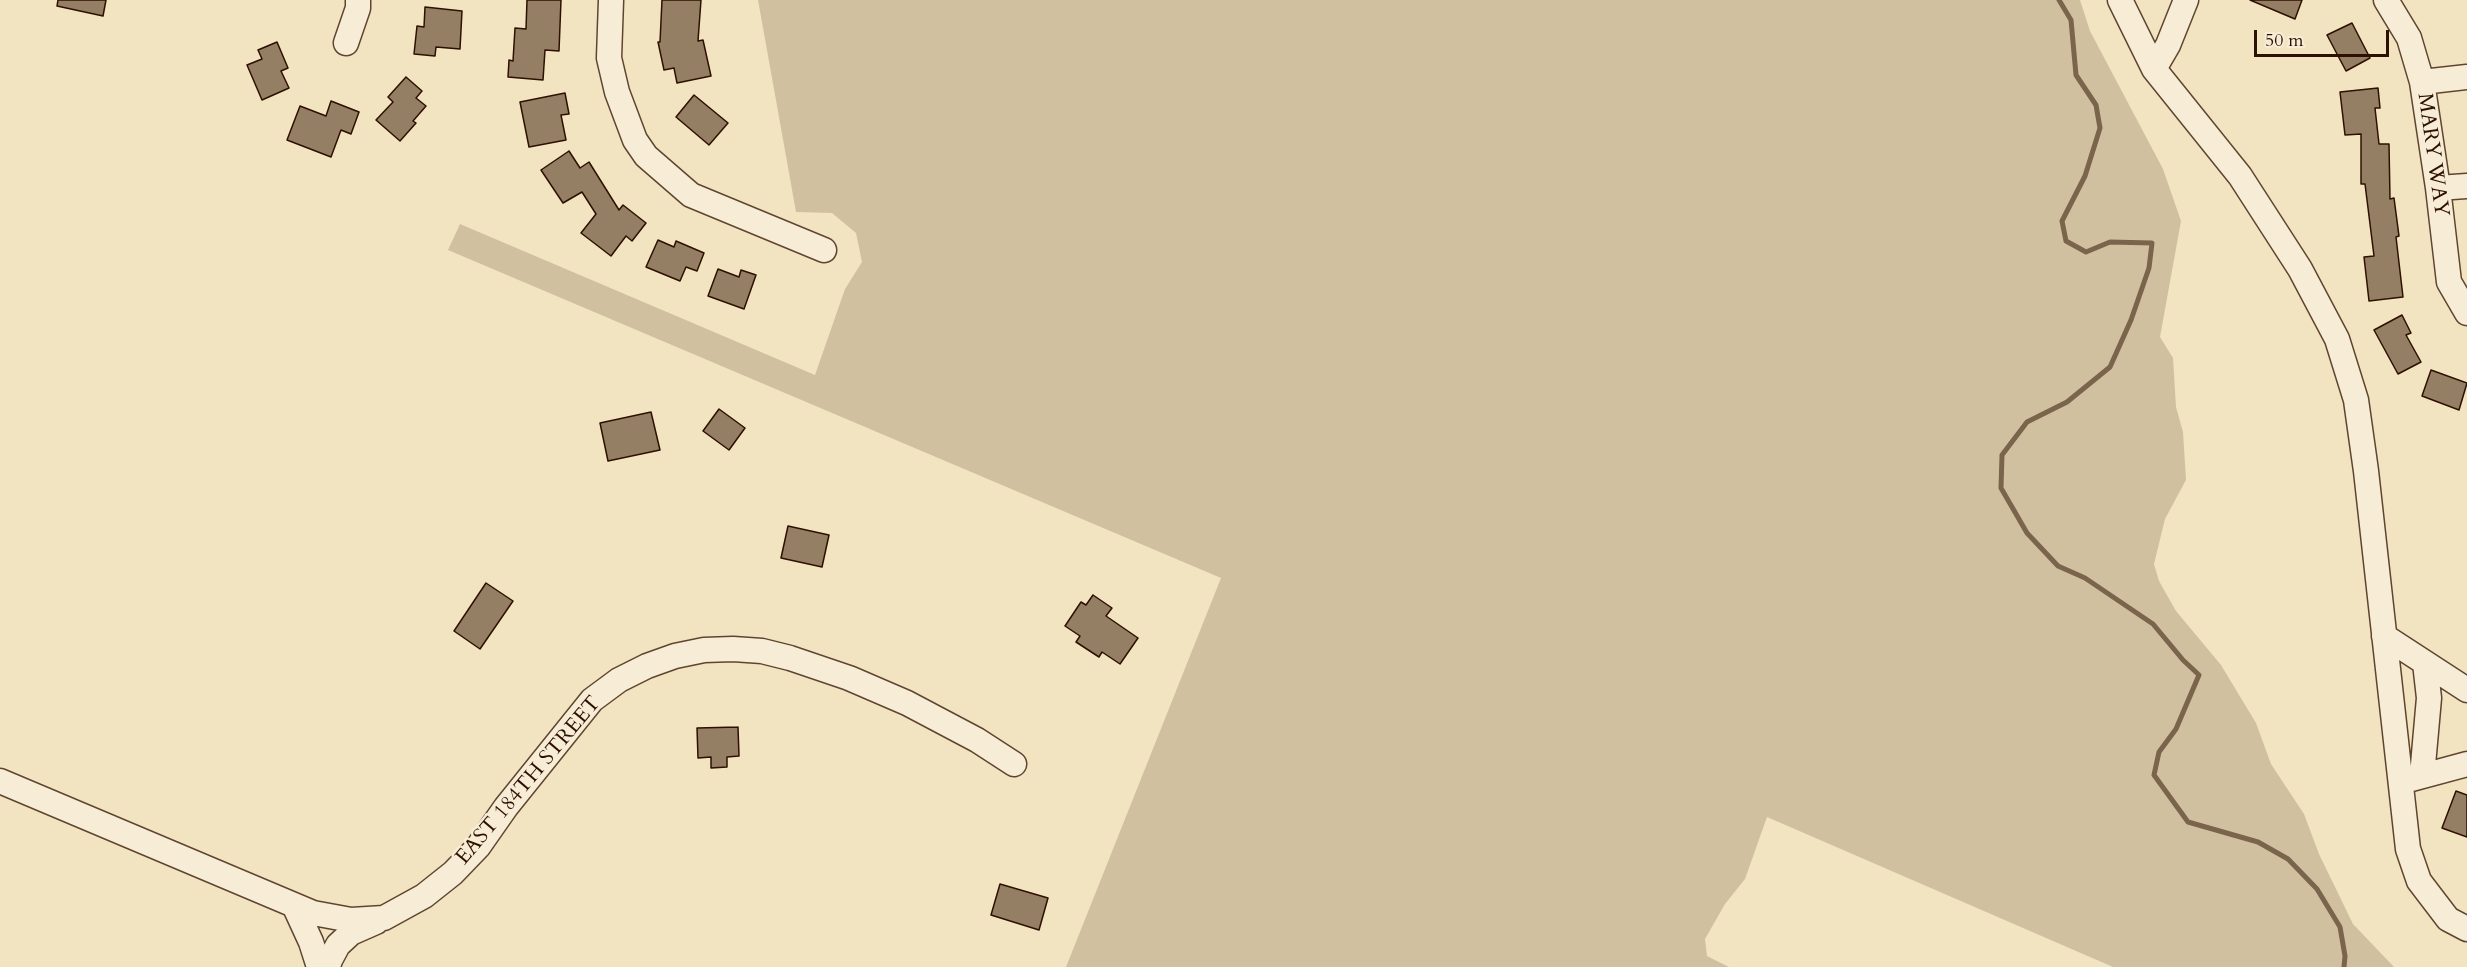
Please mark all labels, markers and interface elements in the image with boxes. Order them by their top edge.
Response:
scale bar [2257,18,2392,56]
text: 50 m [2265,28,2304,53]
street label: MARY WAY [2411,92,2453,218]
street label: EAST 184TH STREET [451,692,607,870]

